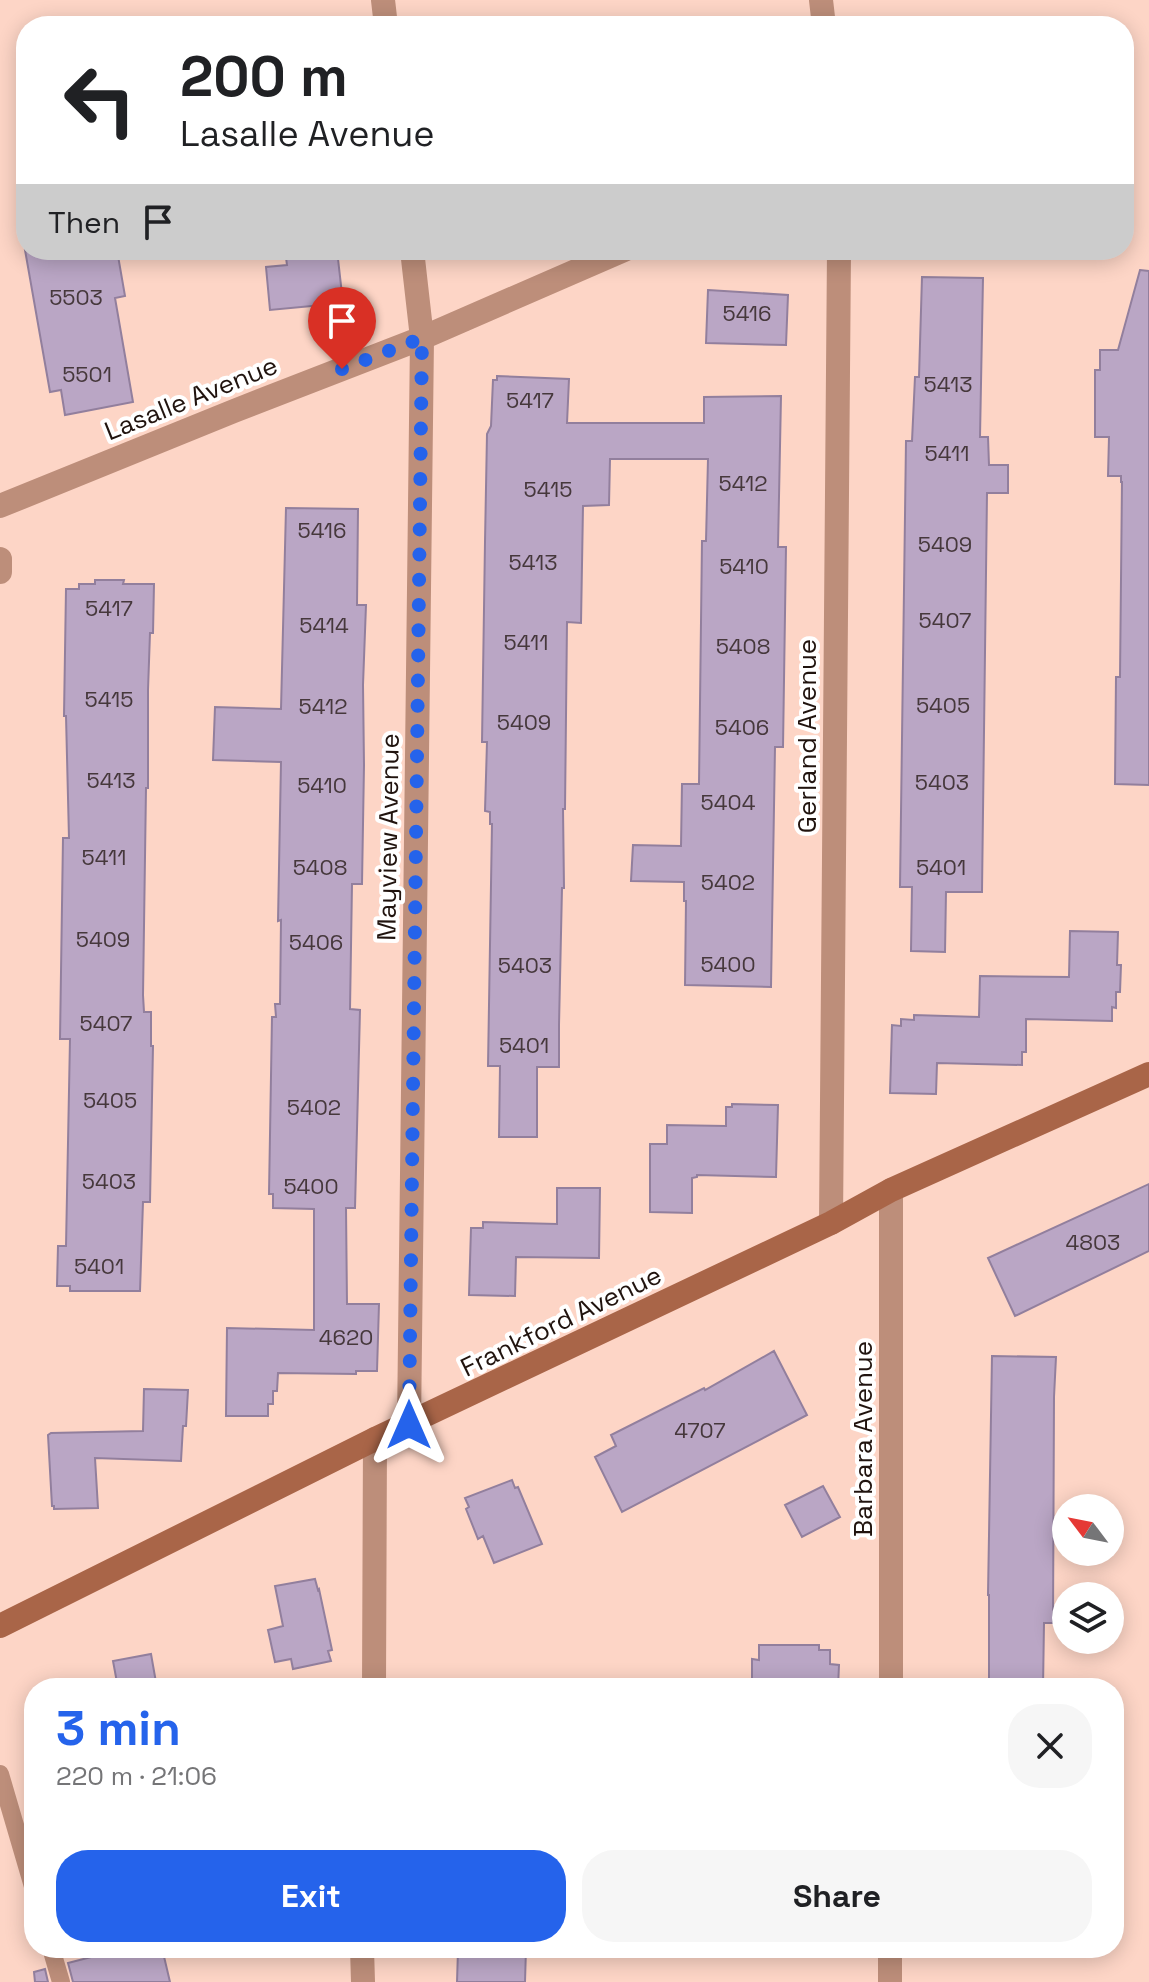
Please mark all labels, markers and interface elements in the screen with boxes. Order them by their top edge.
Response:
text: 200 m [180,41,348,112]
icon: left [48,48,152,152]
text: Lasalle Avenue [180,111,435,157]
icon: arrive [136,200,180,244]
text: Then [48,203,120,242]
house number: 5503 [49,283,103,311]
pin [308,287,376,369]
icon: arrive [320,299,364,343]
house number: 5416 [722,299,772,327]
street label: Lasalle Avenue [99,348,283,448]
house number: 5501 [62,360,112,388]
house number: 5413 [924,370,972,398]
house number: 5417 [506,386,554,414]
house number: 5411 [925,439,969,467]
house number: 5412 [719,469,767,497]
house number: 5415 [524,475,572,503]
house number: 5416 [297,516,347,544]
house number: 5409 [918,530,972,558]
house number: 5413 [509,548,557,576]
house number: 5410 [719,552,769,580]
house number: 5417 [85,594,133,622]
house number: 5407 [918,606,972,634]
house number: 5414 [299,611,349,639]
house number: 5411 [504,628,548,656]
house number: 5408 [716,632,770,660]
street label: Gerland Avenue [790,639,824,833]
house number: 5415 [85,685,133,713]
house number: 5405 [916,691,970,719]
house number: 5412 [299,692,347,720]
house number: 5409 [497,708,551,736]
house number: 5406 [715,713,769,741]
street label: Mayview Avenue [369,733,407,941]
house number: 5413 [87,766,135,794]
house number: 5403 [915,768,969,796]
house number: 5410 [297,771,347,799]
house number: 5404 [701,788,756,816]
house number: 5411 [82,843,126,871]
house number: 5408 [293,853,347,881]
house number: 5401 [916,853,966,881]
house number: 5402 [701,868,755,896]
house number: 5409 [76,925,130,953]
house number: 5406 [289,928,343,956]
house number: 5400 [700,950,756,978]
house number: 5403 [498,951,552,979]
house number: 5407 [79,1009,133,1037]
house number: 5401 [499,1031,549,1059]
house number: 5405 [83,1086,137,1114]
house number: 5402 [287,1093,341,1121]
house number: 5403 [82,1167,136,1195]
house number: 5400 [283,1172,339,1200]
house number: 4803 [1066,1228,1120,1256]
house number: 5401 [74,1252,124,1280]
street label: Frankford Avenue [455,1258,667,1384]
house number: 4620 [319,1323,373,1351]
street label: Barbara Avenue [846,1341,880,1537]
position arrow [367,1383,451,1467]
house number: 4707 [674,1416,726,1444]
north arrow [1052,1494,1124,1566]
map controls [1052,1494,1124,1654]
button: layers [1052,1582,1124,1654]
text: 3 min [56,1698,181,1759]
button: close [1008,1704,1092,1788]
text: 220 m · 21:06 [56,1759,217,1793]
button: Exit [56,1850,566,1942]
button: Share [582,1850,1092,1942]

